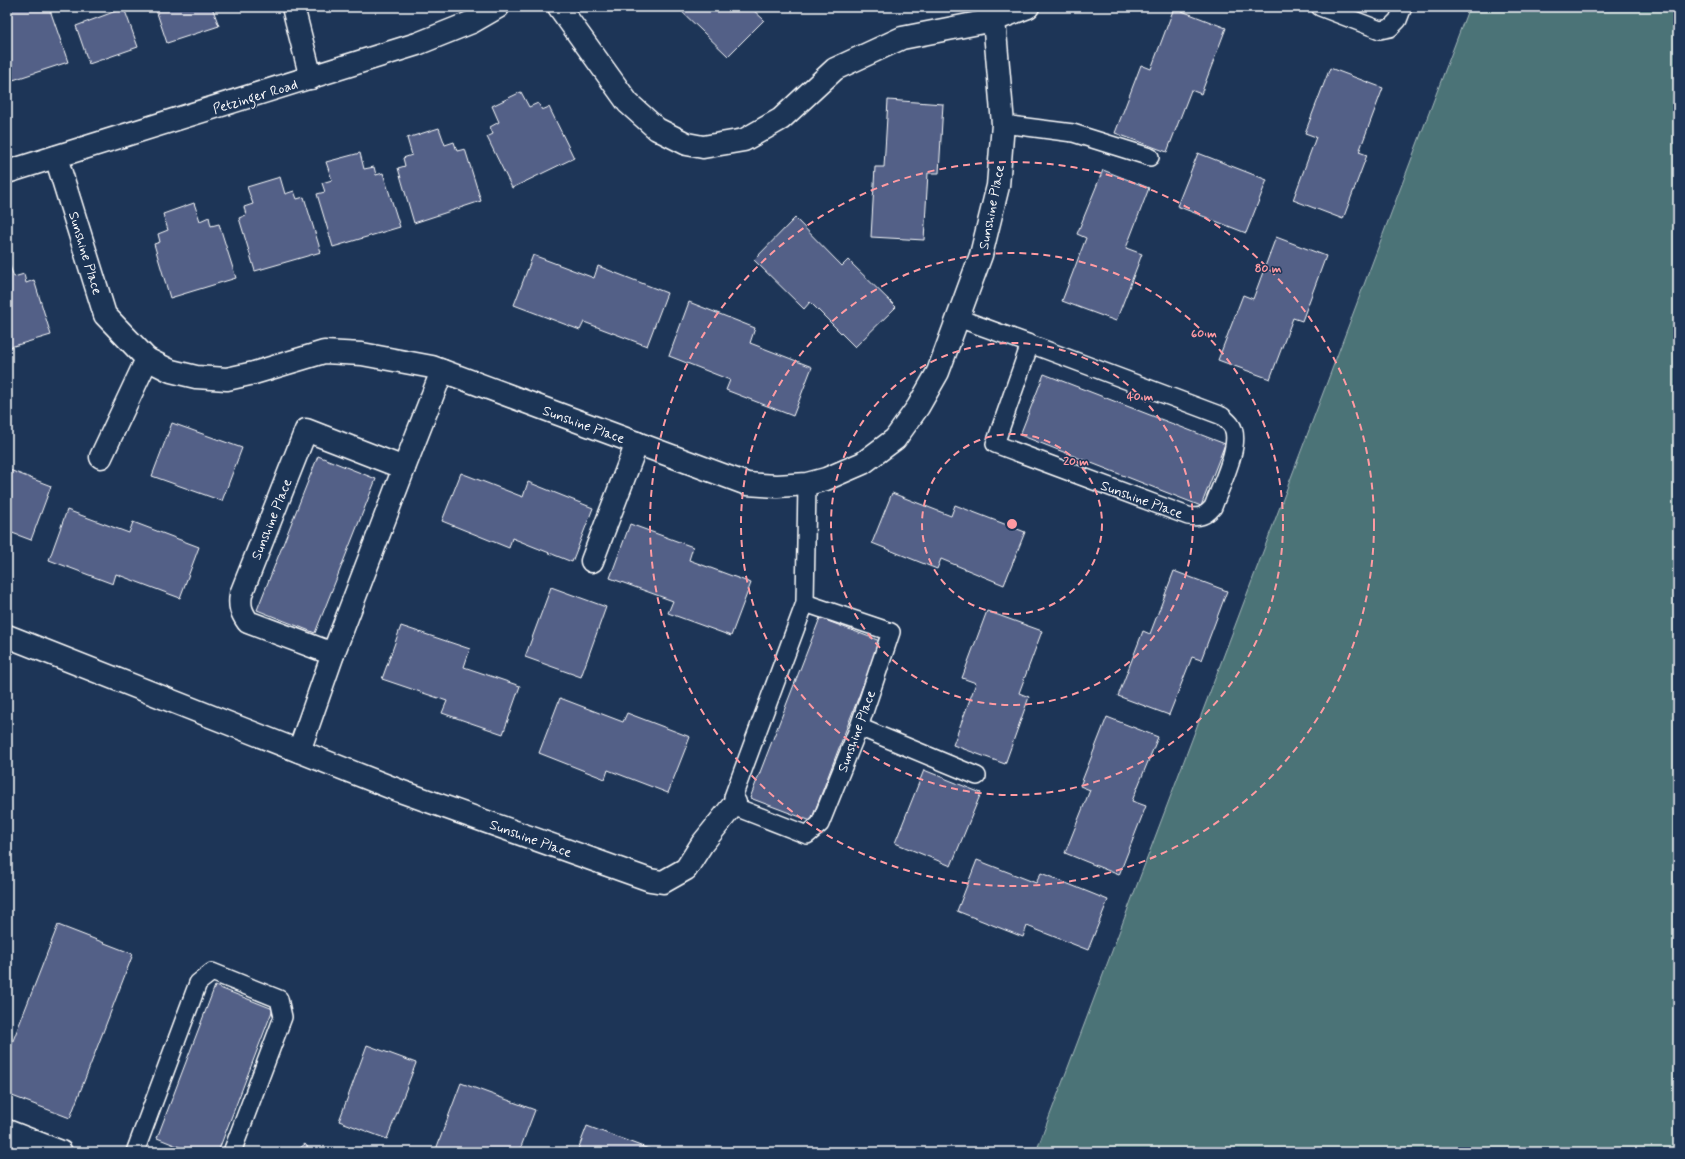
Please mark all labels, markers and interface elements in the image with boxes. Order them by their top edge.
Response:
street label: Petzinger Road [211,75,301,120]
street label: Sunshine Place [975,163,1009,251]
street label: Sunshine Place [64,210,106,297]
text: 80 m [1255,261,1282,277]
text: 60 m [1191,326,1217,342]
text: 40 m [1127,389,1154,405]
street label: Sunshine Place [540,402,627,448]
text: 20 m [1063,454,1089,470]
street label: Sunshine Place [247,476,296,563]
street label: Sunshine Place [1098,477,1185,523]
centre of rings [1005,517,1019,531]
street label: Sunshine Place [834,688,880,775]
street label: Sunshine Place [487,816,574,862]

